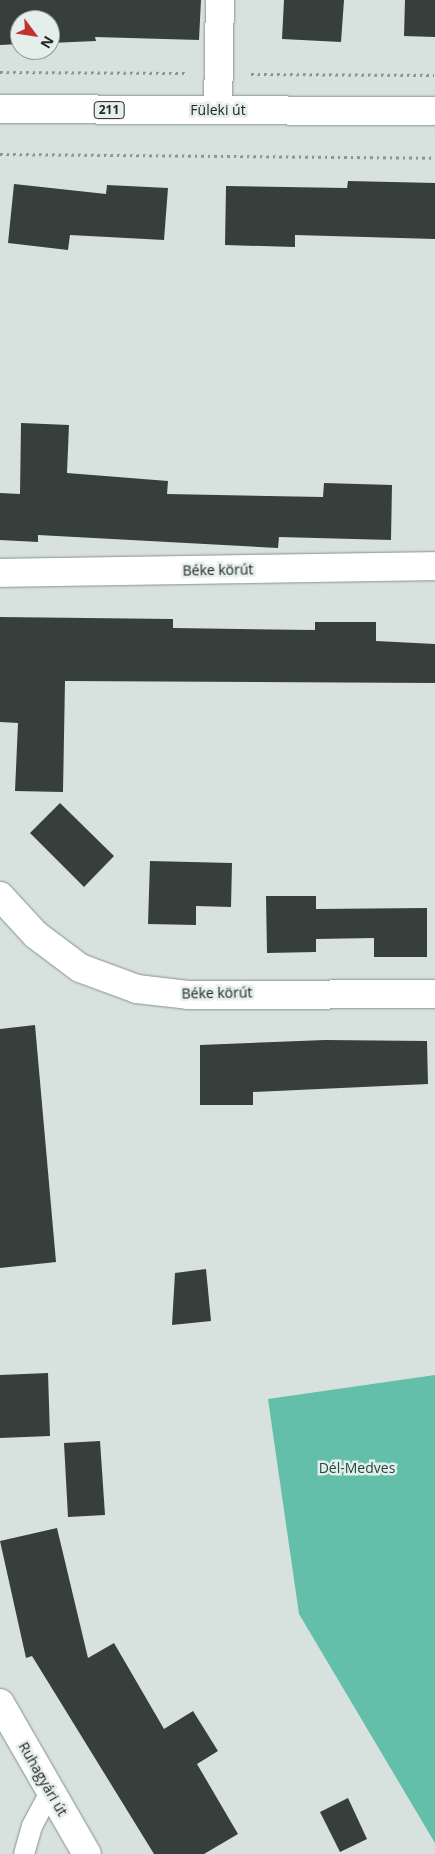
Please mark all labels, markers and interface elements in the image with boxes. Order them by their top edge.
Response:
north arrow [10,10,60,60]
text: N [36,33,59,52]
road number: 211 [93,100,125,120]
street label: Füleki út [190,102,246,118]
street label: Béke körút [182,561,254,579]
street label: Béke körút [181,984,253,1002]
park label: Dél-Medves [319,1460,395,1476]
street label: Ruhagyári út [15,1739,71,1819]

